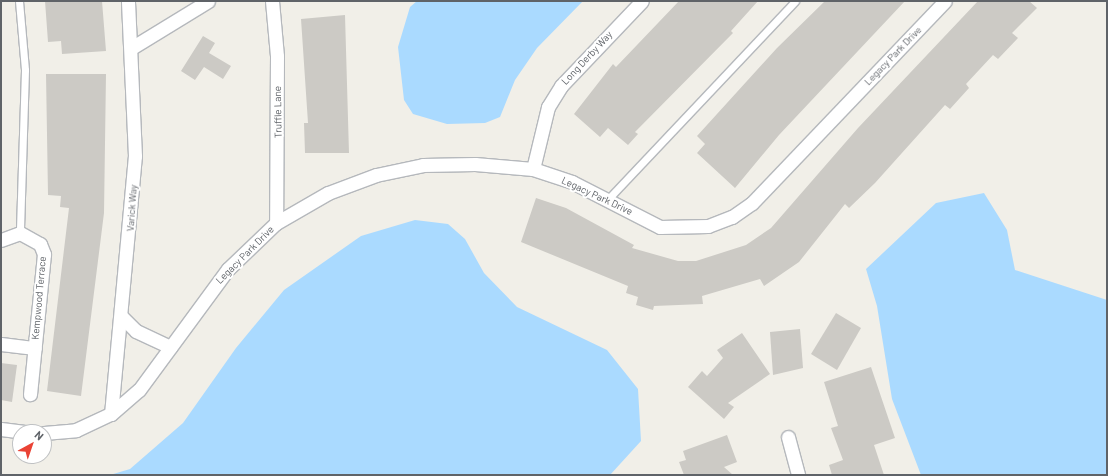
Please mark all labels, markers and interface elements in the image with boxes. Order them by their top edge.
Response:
street label: Legacy Park Drive [862,24,924,88]
street label: Long Derby Way [559,29,615,87]
street label: Truffle Lane [272,86,284,138]
street label: Legacy Park Drive [559,174,635,218]
street label: Varick Way [124,184,140,232]
street label: Legacy Park Drive [213,223,277,287]
street label: Kempwood Terrace [29,256,49,340]
north arrow [12,424,52,464]
text: N [32,428,46,443]

